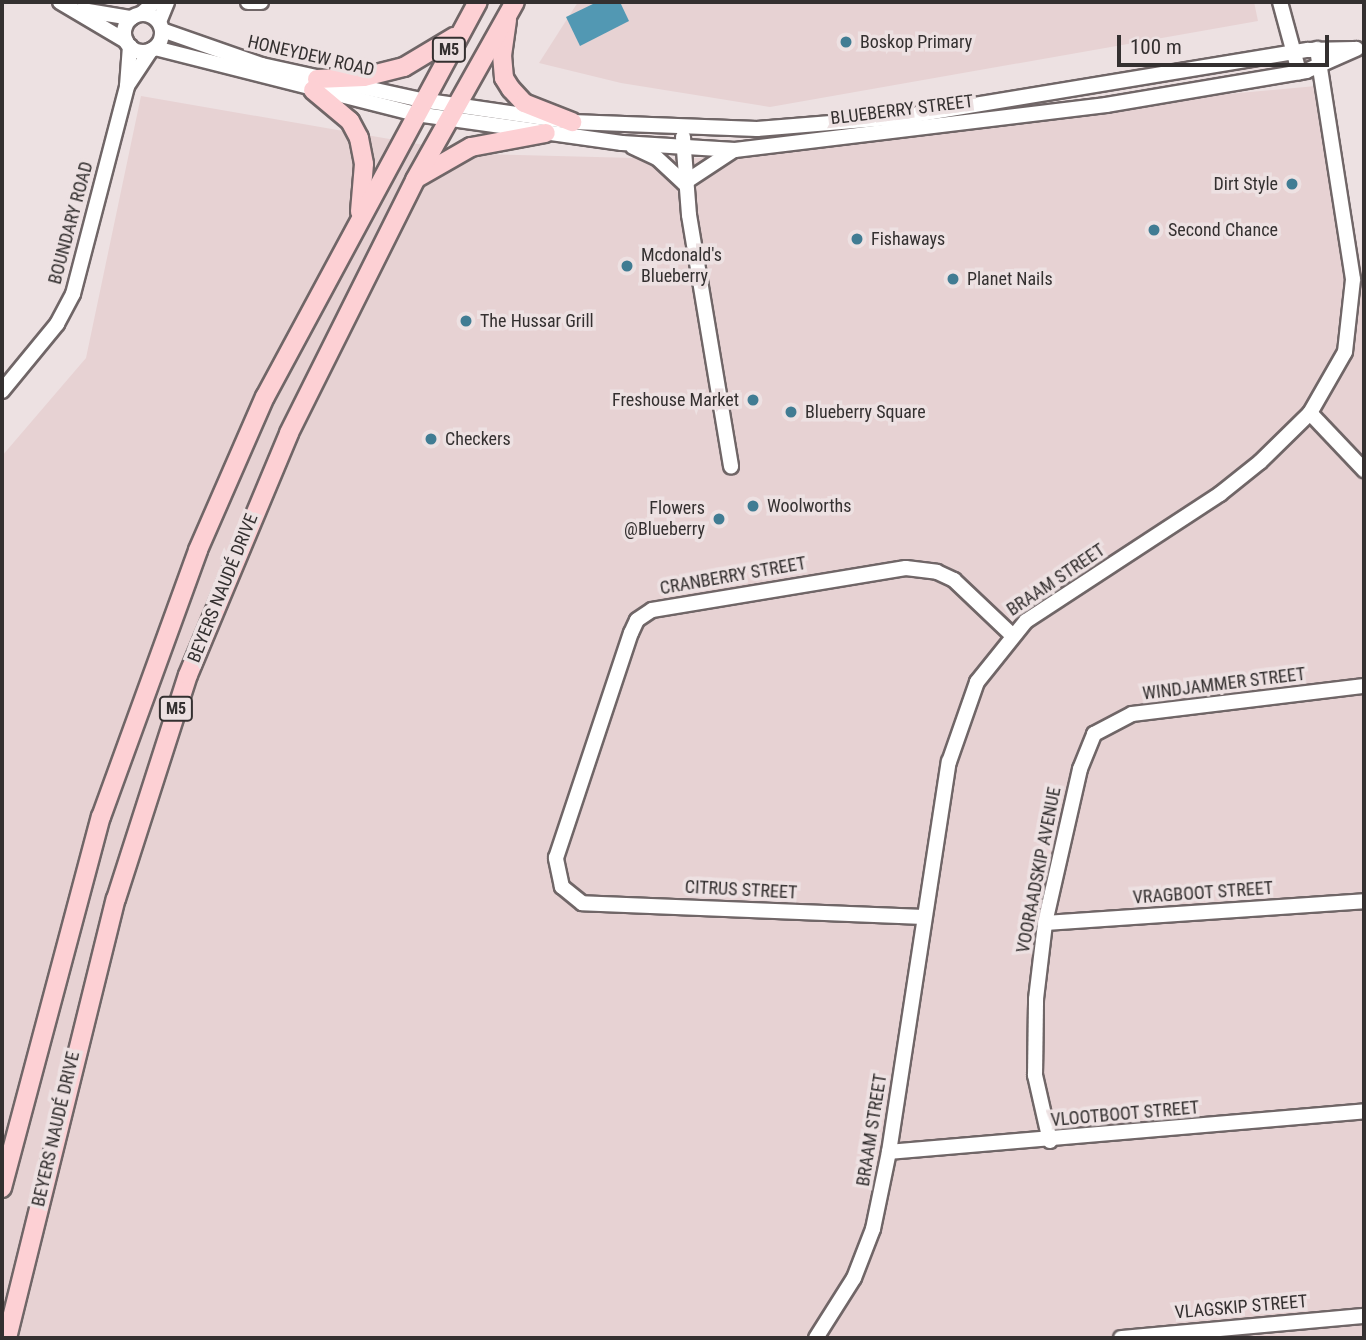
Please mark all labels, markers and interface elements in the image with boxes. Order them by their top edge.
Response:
scale bar [1121,21,1333,65]
street label: HONEYDEW ROAD [246,31,376,81]
place label: Boskop Primary [860,31,972,53]
marker: Boskop Primary [838,34,854,50]
text: 100 m [1130,35,1182,59]
road number: M5 [432,38,466,62]
street label: BLUEBERRY STREET [829,91,975,129]
street label: BOUNDARY ROAD [44,159,98,287]
place label: Dirt Style [1213,173,1278,195]
marker: Dirt Style [1284,176,1300,192]
place label: Second Chance [1168,219,1278,241]
marker: Second Chance [1146,222,1162,238]
place label: Fishaways [871,228,945,250]
marker: Fishaways [849,231,865,247]
place label: Mcdonald's Blueberry [641,245,722,288]
marker: Mcdonald's Blueberry [619,258,635,274]
place label: Planet Nails [967,268,1053,290]
marker: Planet Nails [945,271,961,287]
place label: The Hussar Grill [480,310,594,332]
marker: The Hussar Grill [458,313,474,329]
place label: Freshouse Market [612,389,739,411]
marker: Freshouse Market [745,392,761,408]
place label: Blueberry Square [805,401,926,423]
marker: Blueberry Square [783,404,799,420]
place label: Checkers [445,428,511,450]
marker: Checkers [423,431,439,447]
place label: Woolworths [767,495,852,517]
place label: Flowers @Blueberry [624,498,705,540]
marker: Woolworths [745,498,761,514]
street label: BEYERS NAUDÉ DRIVE [183,510,263,666]
marker: Flowers @Blueberry [711,511,727,527]
street label: BRAAM STREET [1003,539,1109,621]
street label: CRANBERRY STREET [658,553,808,599]
street label: WINDJAMMER STREET [1141,663,1307,705]
road number: M5 [158,696,194,722]
street label: VOORAADSKIP AVENUE [1012,785,1066,955]
street label: CITRUS STREET [684,876,798,904]
street label: VRAGBOOT STREET [1132,877,1274,909]
street label: BEYERS NAUDÉ DRIVE [28,1049,84,1209]
street label: BRAAM STREET [852,1072,892,1188]
street label: VLOOTBOOT STREET [1050,1097,1200,1131]
street label: VLAGSKIP STREET [1174,1290,1308,1324]

